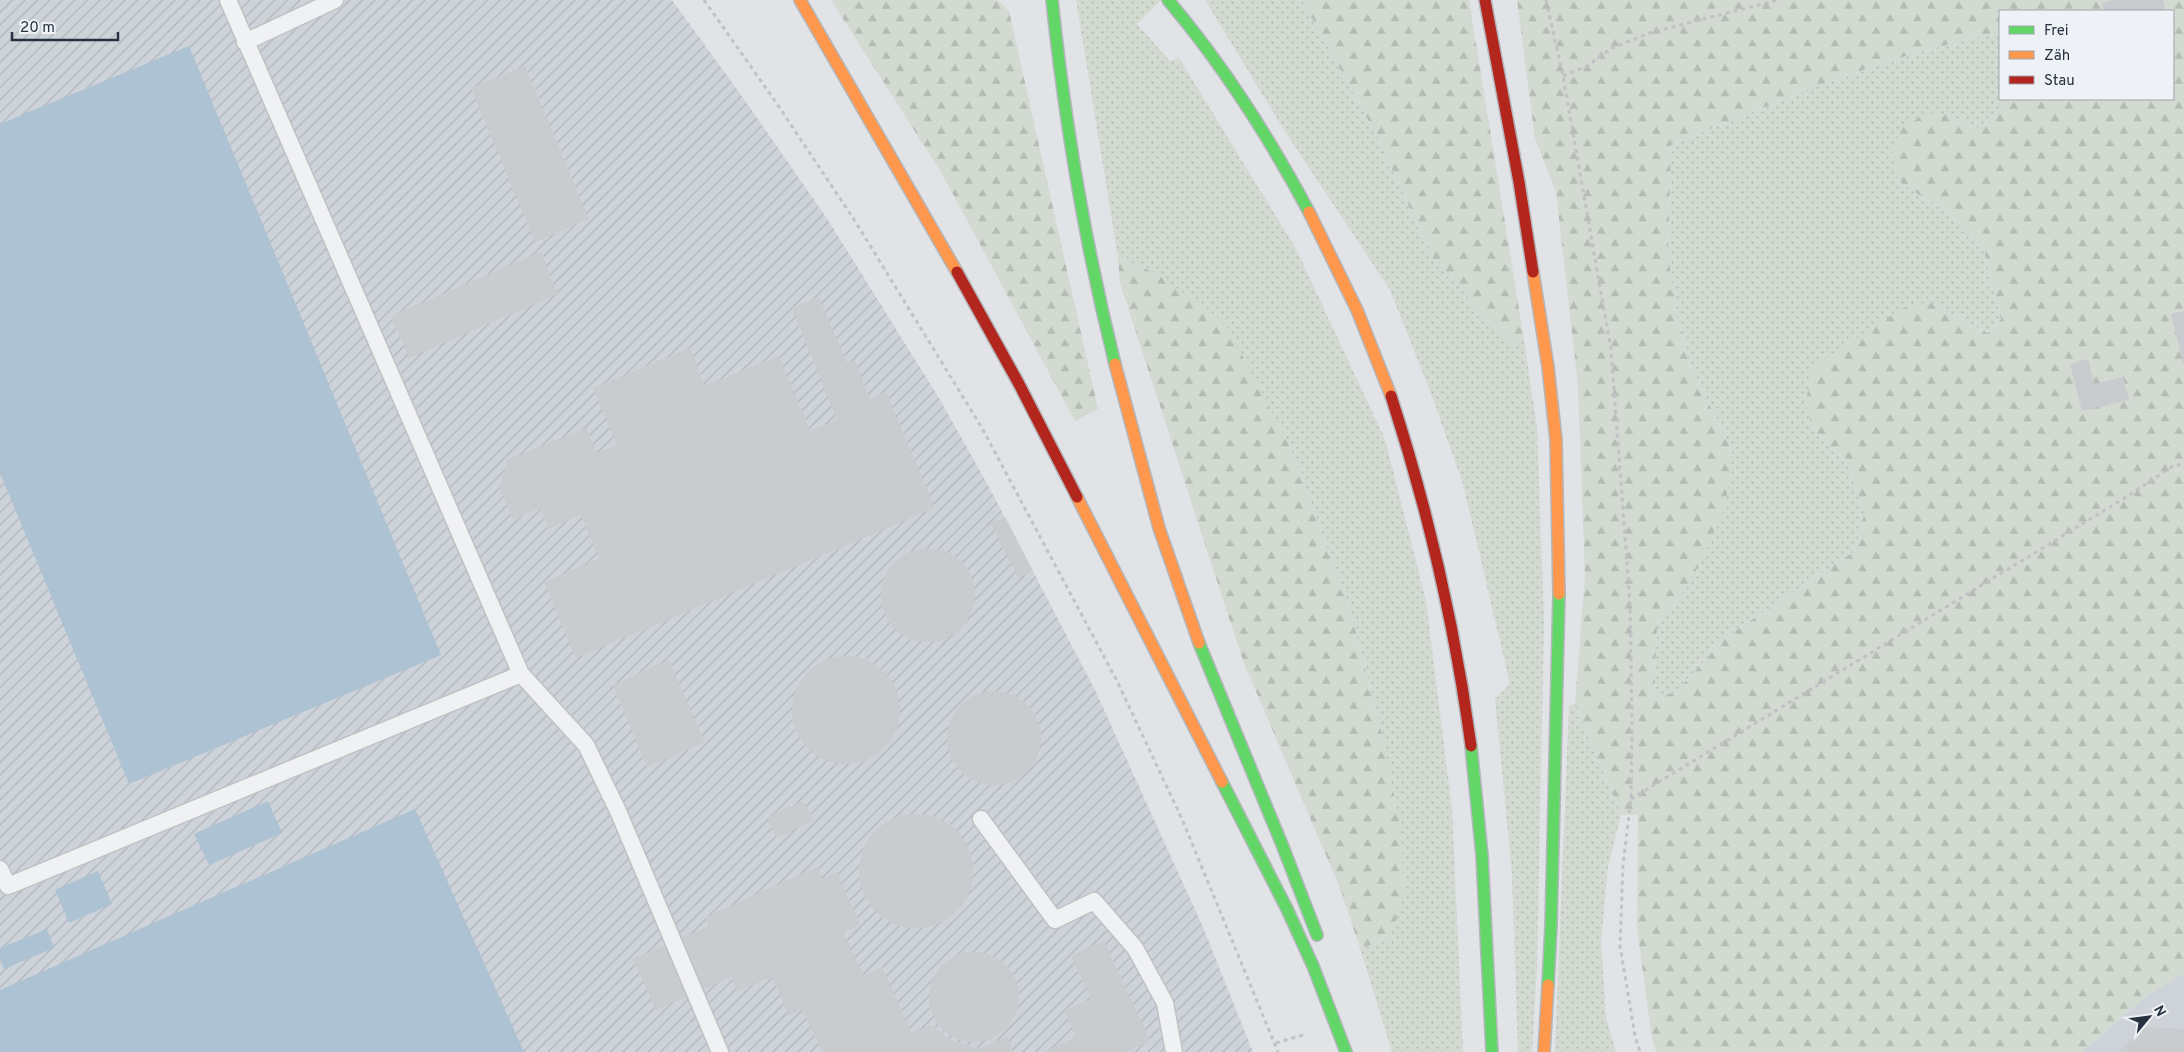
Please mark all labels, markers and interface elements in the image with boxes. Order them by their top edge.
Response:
scale bar [12,10,119,42]
legend [1999,10,2174,100]
text: 20 m [20,19,55,38]
text: Frei [2044,22,2069,41]
text: Zäh [2044,47,2070,66]
text: Stau [2044,72,2075,91]
north arrow [2124,992,2174,1042]
text: N [2149,1003,2169,1020]

